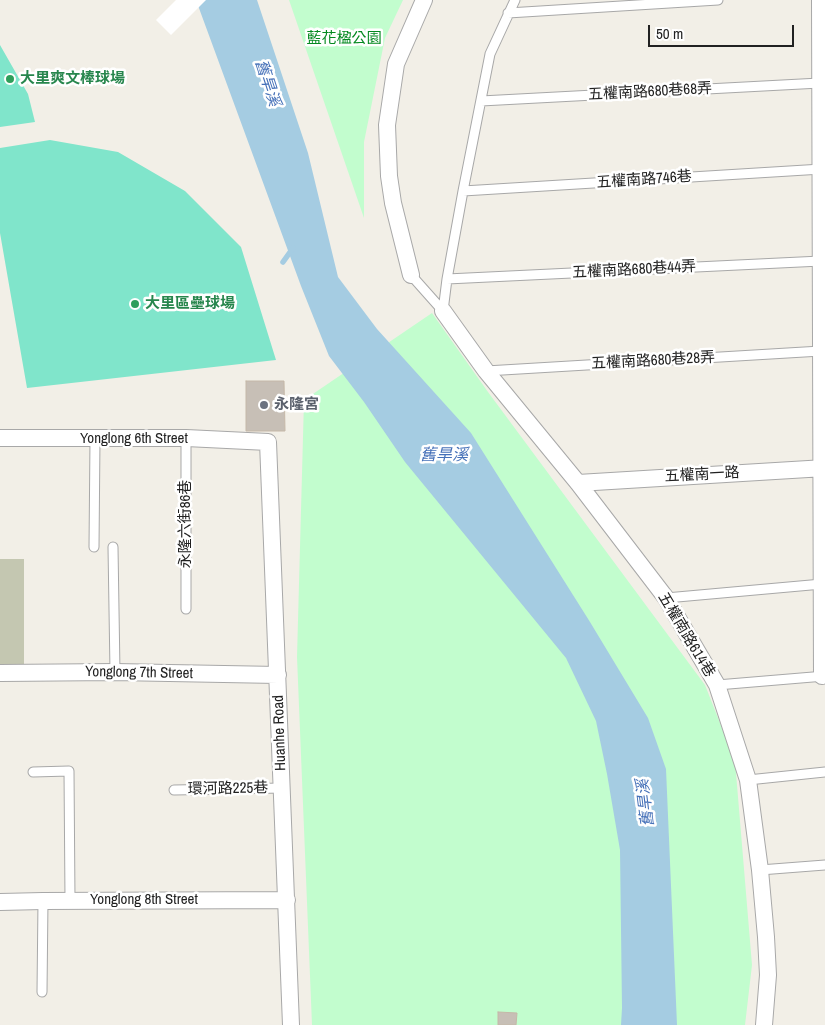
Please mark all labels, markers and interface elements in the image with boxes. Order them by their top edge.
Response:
scale bar [650,15,796,47]
text: 50 m [656,23,683,44]
park label: 藍花楹公園 [307,30,381,48]
water label: 舊旱溪 [250,57,284,109]
place label: 大里爽文棒球場 [20,70,125,88]
marker: 大里爽文棒球場 [4,73,16,85]
street label: 五權南路680巷68弄 [588,80,712,104]
street label: 五權南路746巷 [596,168,692,192]
street label: 五權南路680巷44弄 [572,258,696,282]
place label: 大里區壘球場 [145,295,235,313]
marker: 大里區壘球場 [129,298,141,310]
street label: 五權南路680巷28弄 [591,349,715,373]
place label: 永隆宮 [274,396,319,414]
marker: 永隆宮 [258,399,270,411]
street label: Yonglong 6th Street [80,430,188,448]
water label: 舊旱溪 [420,446,468,466]
street label: 五權南一路 [664,464,740,486]
street label: 永隆六街86巷 [177,480,195,568]
street label: 五權南路614巷 [654,589,718,681]
street label: Yonglong 7th Street [85,663,193,683]
street label: Huanhe Road [270,695,290,771]
water label: 舊旱溪 [634,778,658,828]
street label: 環河路225巷 [188,779,268,799]
street label: Yonglong 8th Street [90,891,198,909]

